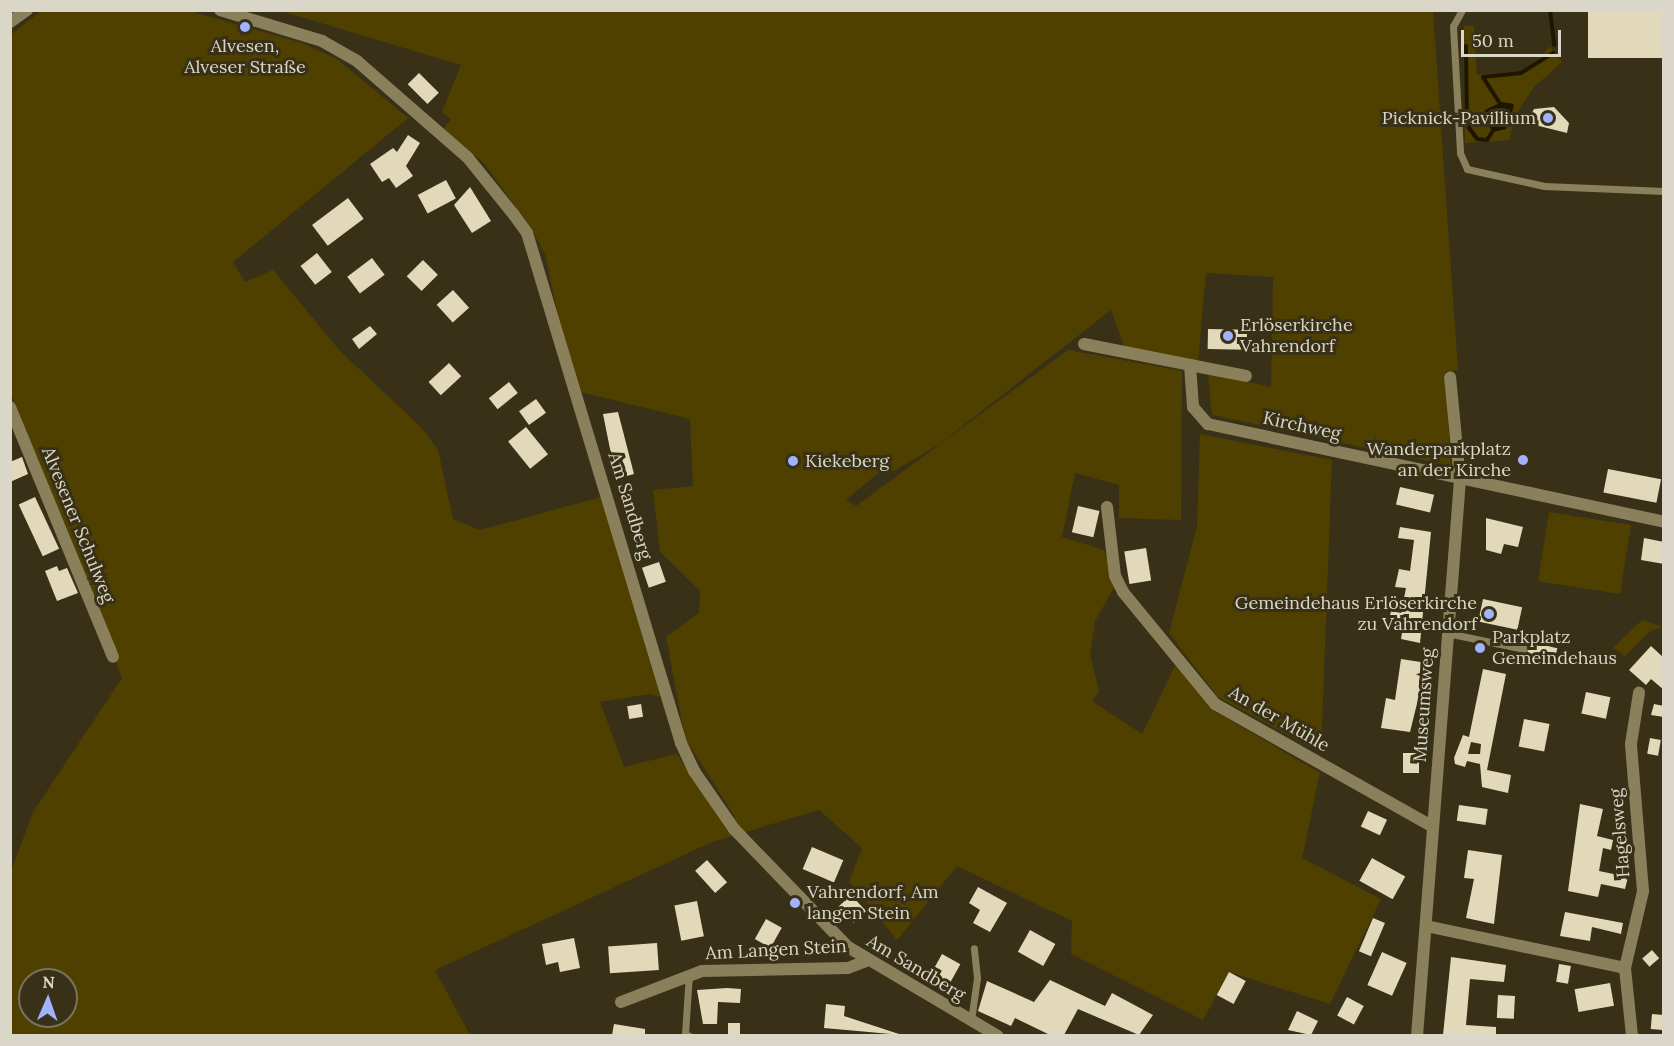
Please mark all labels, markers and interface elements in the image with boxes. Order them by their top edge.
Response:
scale bar [1464,18,1564,56]
marker: Alvesen, Alveser Straße [238,20,252,34]
text: 50 m [1472,29,1514,52]
place label: Alvesen, Alveser Straße [184,36,306,78]
place label: Picknick-Pavillium [1382,107,1536,129]
marker: Picknick-Pavillium [1541,111,1555,125]
place label: Erlöserkirche Vahrendorf [1240,315,1353,358]
marker: Erlöserkirche Vahrendorf [1221,329,1235,343]
street label: Kirchweg [1261,407,1343,445]
place label: Wanderparkplatz an der Kirche [1367,439,1511,482]
street label: Alvesener Schulweg [37,444,119,606]
street label: Am Sandberg [603,450,657,562]
place label: Kiekeberg [805,450,889,472]
marker: Wanderparkplatz an der Kirche [1516,453,1530,467]
marker: Kiekeberg [786,454,800,468]
place label: Gemeindehaus Erlöserkirche zu Vahrendorf [1235,593,1477,636]
marker: Gemeindehaus Erlöserkirche zu Vahrendorf [1482,607,1496,621]
place label: Parkplatz Gemeindehaus [1492,627,1617,670]
marker: Parkplatz Gemeindehaus [1473,641,1487,655]
street label: Museumsweg [1409,647,1439,763]
street label: An der Mühle [1225,681,1333,757]
street label: Hagelsweg [1605,787,1635,879]
place label: Vahrendorf, Am langen Stein [807,882,939,924]
marker: Vahrendorf, Am langen Stein [788,896,802,910]
street label: Am Sandberg [863,930,969,1006]
street label: Am Langen Stein [705,936,847,964]
north arrow [18,968,78,1028]
text: N [42,972,55,992]

